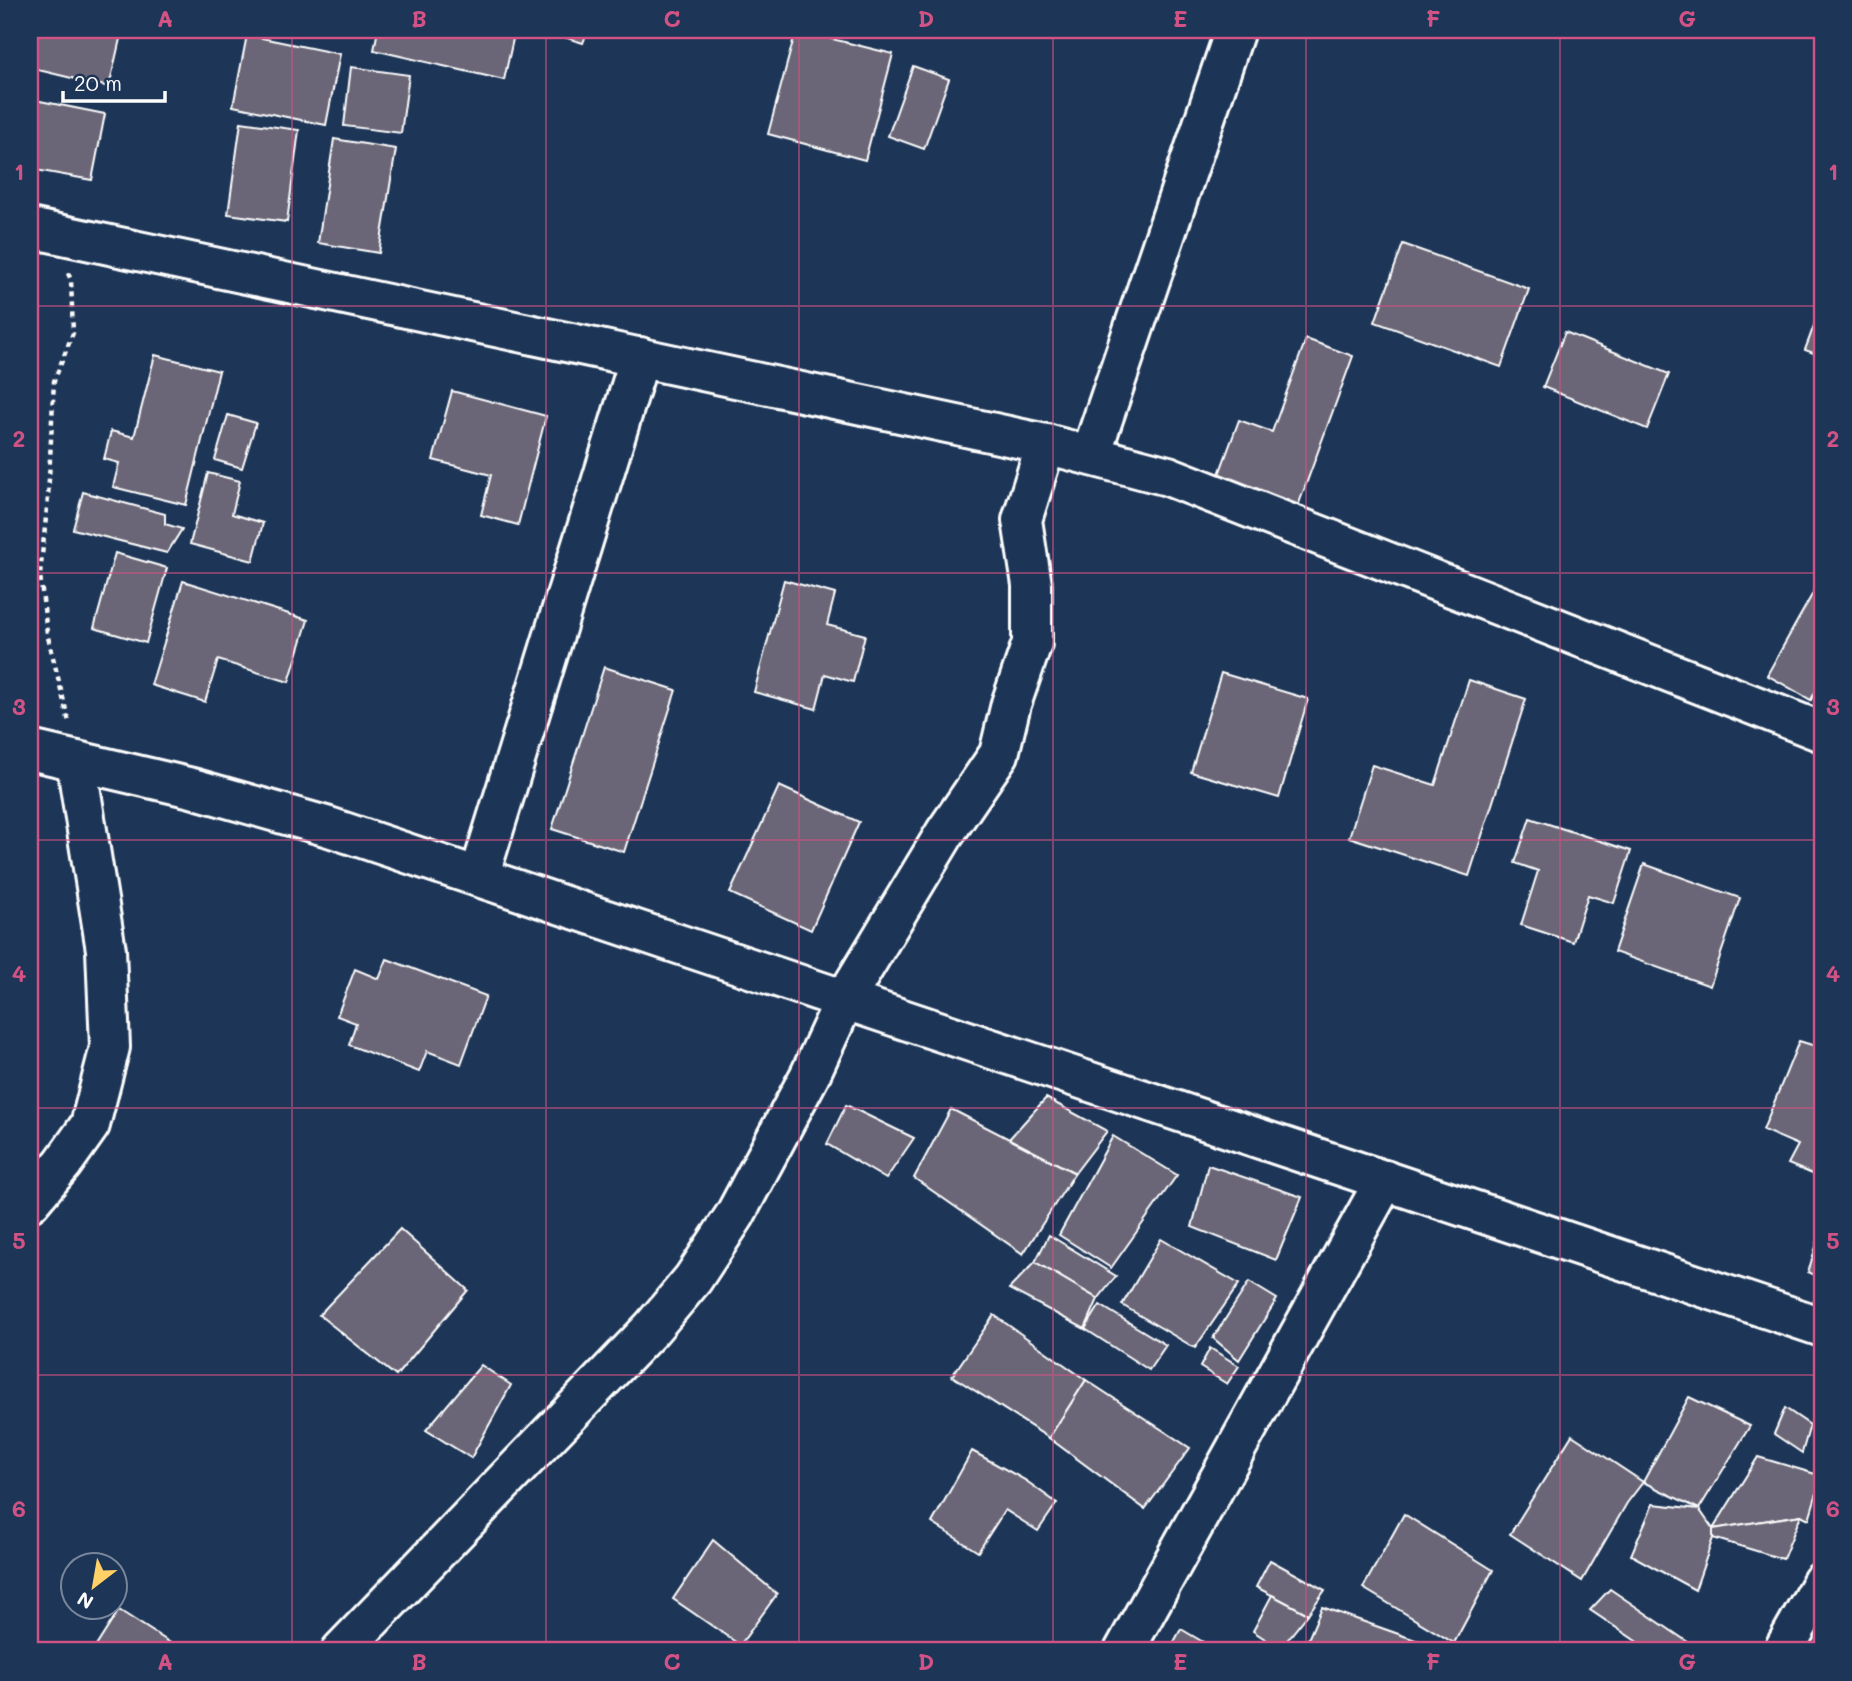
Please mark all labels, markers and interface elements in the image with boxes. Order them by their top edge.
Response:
text: A [157,3,173,33]
text: B [411,3,427,33]
text: C [663,3,681,33]
text: D [918,3,934,33]
text: E [1173,3,1187,33]
text: F [1426,3,1440,33]
text: G [1678,3,1696,33]
scale bar [63,60,164,104]
text: 20 m [74,69,122,96]
text: 1 [14,156,24,186]
text: 1 [1828,156,1838,186]
text: 2 [13,423,25,453]
text: 2 [1827,423,1839,453]
text: 3 [12,691,26,721]
text: 3 [1826,691,1840,721]
text: 4 [12,958,26,988]
text: 4 [1826,958,1840,988]
text: 5 [12,1225,26,1255]
text: 5 [1826,1225,1840,1255]
text: 6 [12,1493,26,1523]
text: 6 [1826,1493,1840,1523]
north arrow [60,1552,130,1622]
text: N [72,1587,98,1615]
text: A [157,1646,173,1676]
text: B [411,1646,427,1676]
text: C [663,1646,681,1676]
text: D [918,1646,934,1676]
text: E [1173,1646,1187,1676]
text: F [1426,1646,1440,1676]
text: G [1678,1646,1696,1676]

